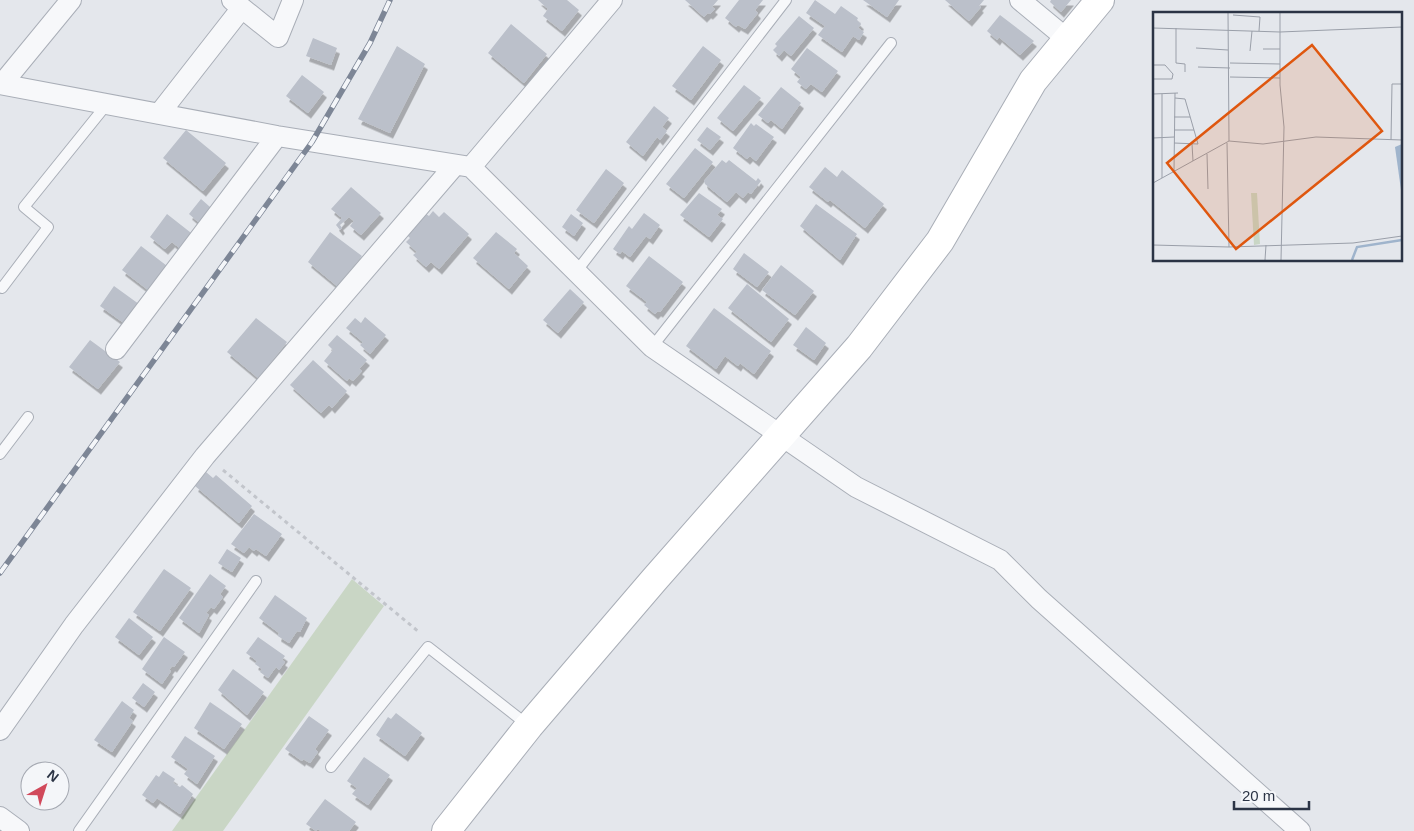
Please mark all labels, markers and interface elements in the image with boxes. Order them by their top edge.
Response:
inset map [1153,12,1402,261]
north arrow [20,761,70,811]
text: N [44,766,62,785]
scale bar [1234,778,1309,810]
text: 20 m [1242,787,1275,804]

